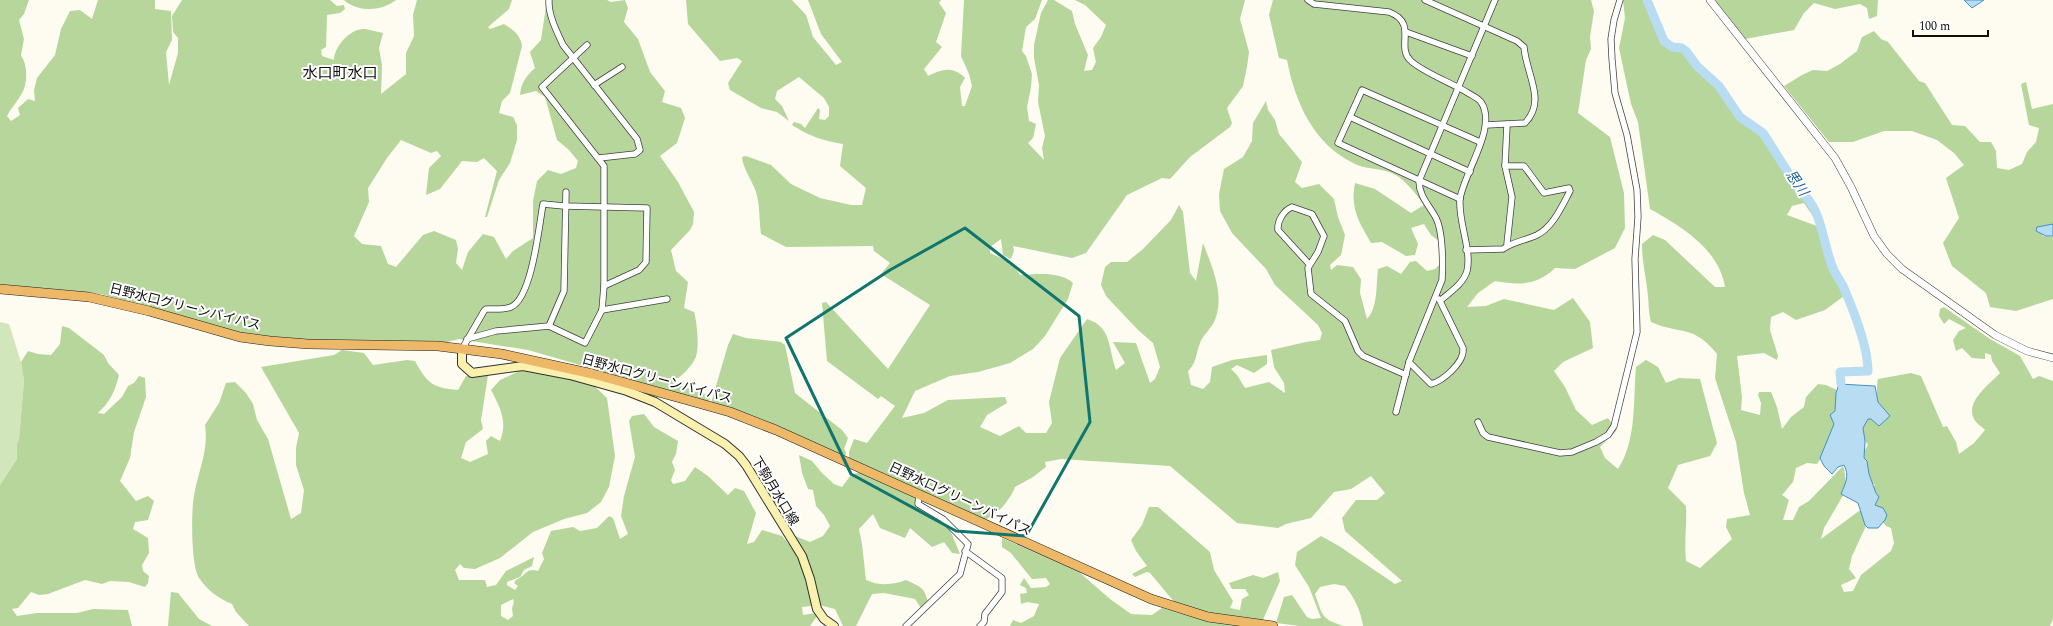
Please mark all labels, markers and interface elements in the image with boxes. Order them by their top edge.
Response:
scale bar [1913,12,1988,38]
text: 100 m [1919,17,1950,36]
district label: 水口町水口 [302,62,378,85]
water label: 思川 [1780,166,1815,202]
street label: 日野水口グリーンバイパス [107,279,263,335]
street label: 日野水口グリーンバイパス [580,349,734,409]
street label: 下駒月水口線 [746,452,804,530]
street label: 日野水口グリーンバイパス [885,457,1035,541]

